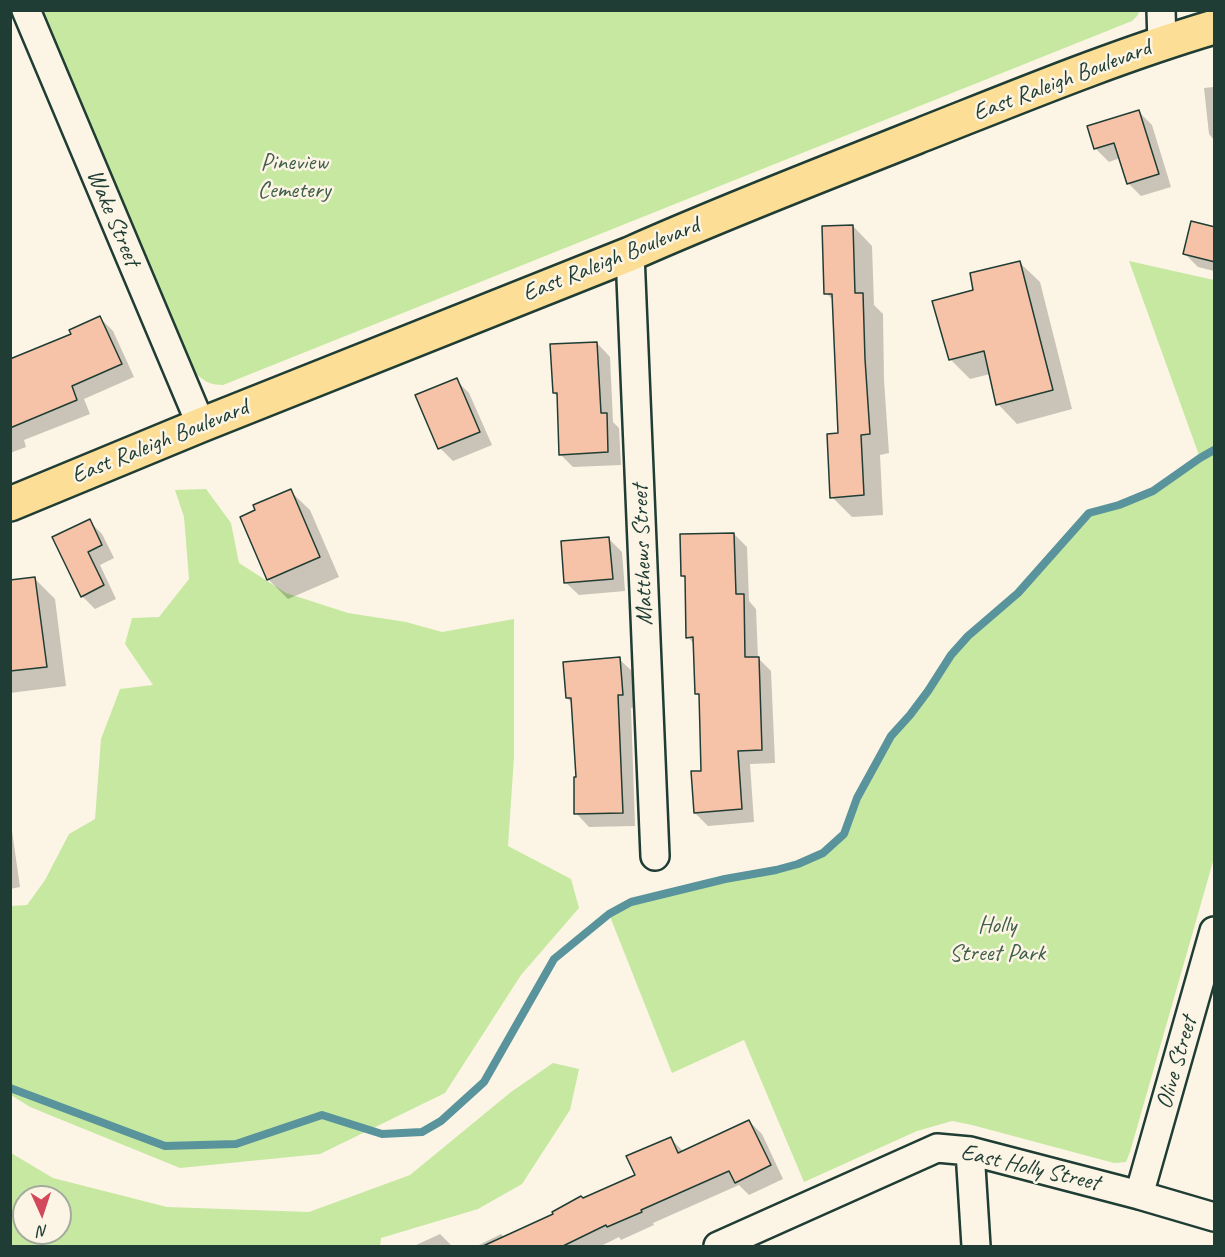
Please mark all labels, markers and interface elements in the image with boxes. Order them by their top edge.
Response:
street label: East Raleigh Boulevard [969,34,1155,128]
park label: Pineview Cemetery [258,149,330,205]
street label: Wake Street [80,165,146,271]
street label: East Raleigh Boulevard [518,211,704,309]
street label: East Raleigh Boulevard [67,393,253,491]
street label: Matthews Street [626,484,660,626]
park label: Holly Street Park [949,912,1045,968]
street label: Olive Street [1150,1013,1204,1113]
street label: East Holly Street [958,1138,1102,1198]
north arrow [12,1185,72,1245]
text: N [37,1221,48,1241]

